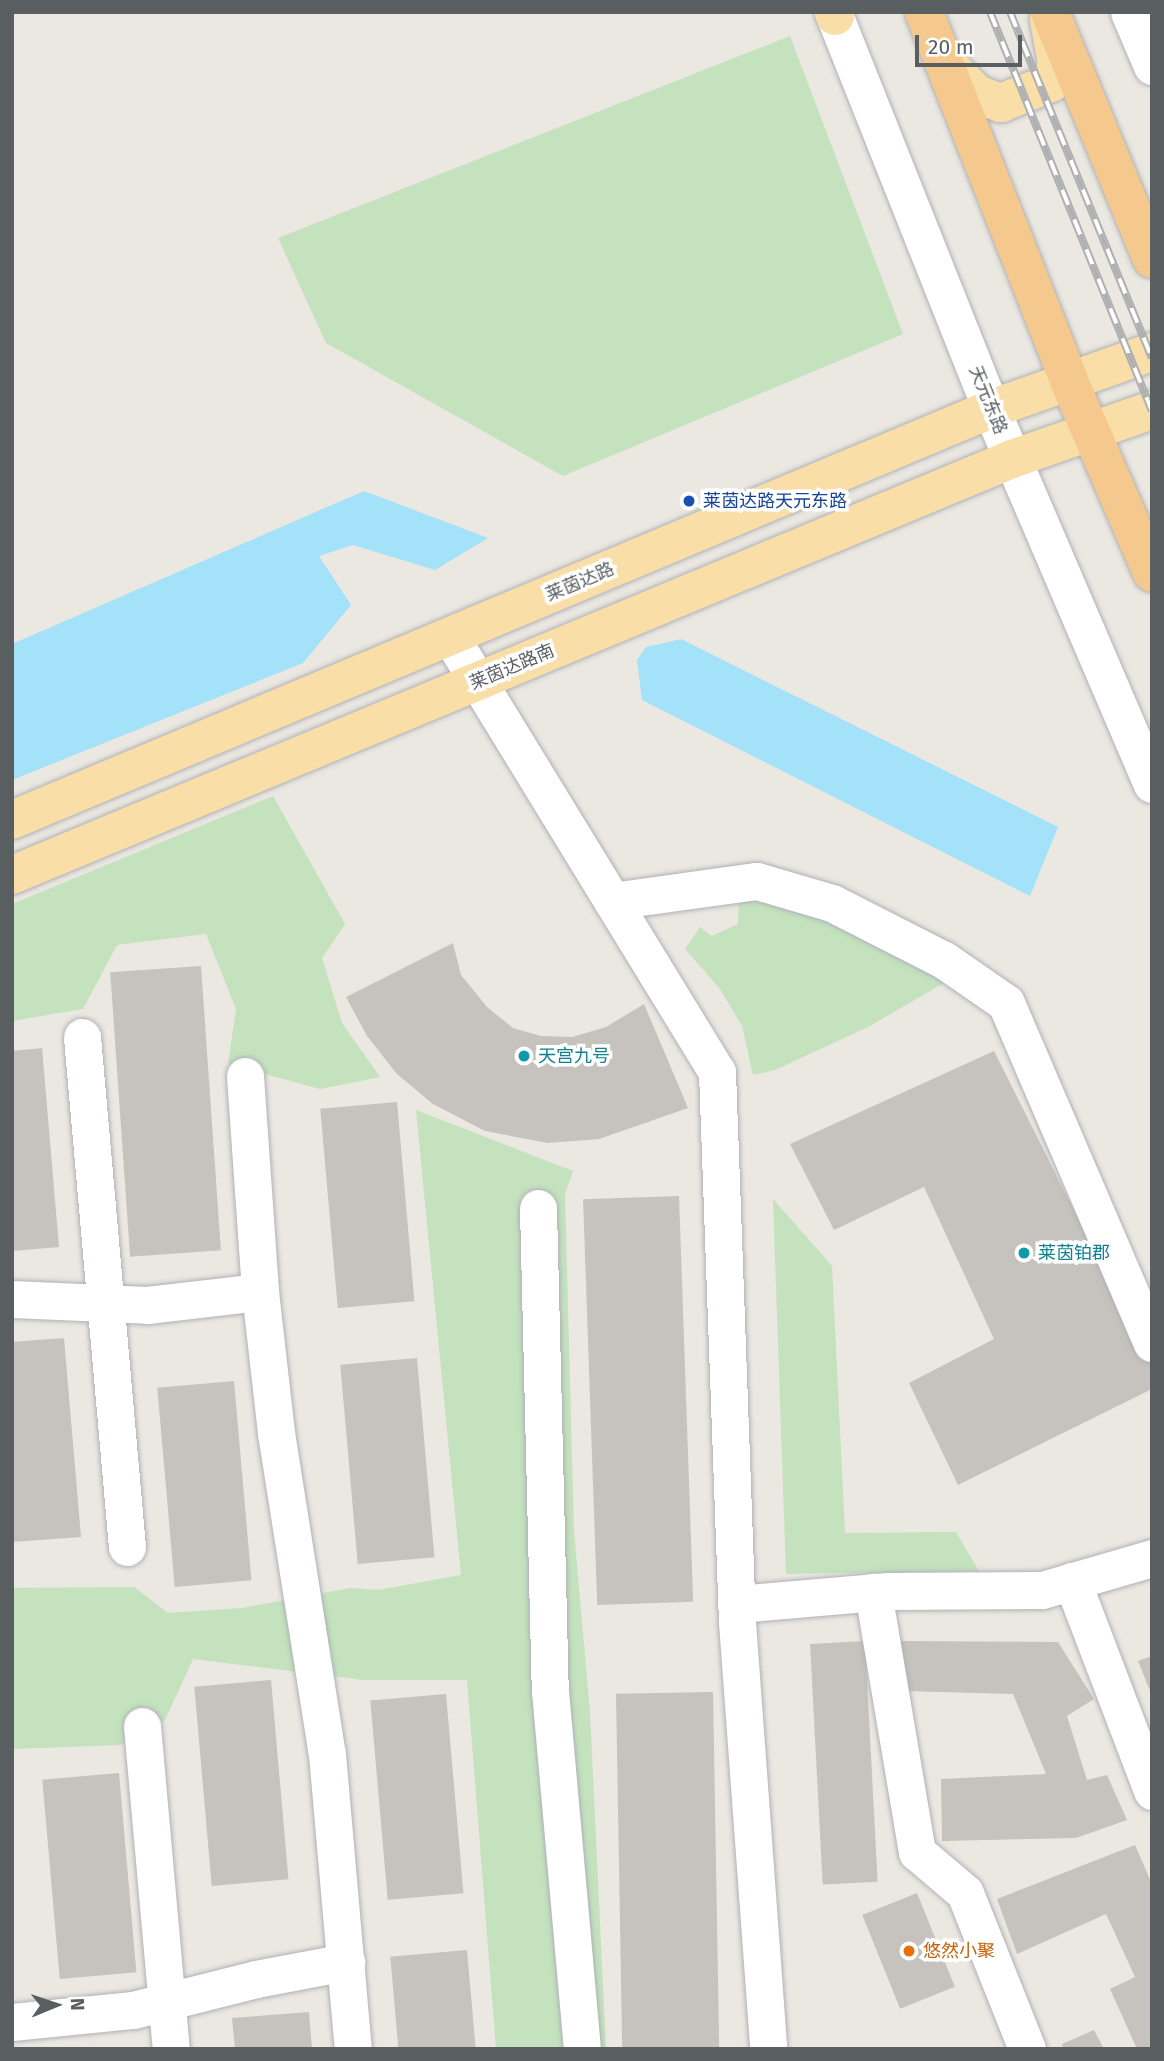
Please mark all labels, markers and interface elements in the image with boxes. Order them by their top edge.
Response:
scale bar [919,21,1026,65]
text: 20 m [928,34,974,60]
street label: 天元东路 [965,363,1011,437]
place label: 莱茵达路天元东路 [703,490,847,512]
marker: 莱茵达路天元东路 [681,493,697,509]
street label: 莱茵达路 [543,558,617,606]
street label: 莱茵达路南 [466,639,558,695]
place label: 天宫九号 [538,1045,610,1067]
marker: 天宫九号 [516,1048,532,1064]
place label: 莱茵铂郡 [1038,1242,1110,1264]
marker: 莱茵铂郡 [1016,1245,1032,1261]
place label: 悠然小聚 [923,1940,995,1962]
marker: 悠然小聚 [901,1943,917,1959]
north arrow [21,1970,91,2040]
text: N [66,1998,89,2011]

